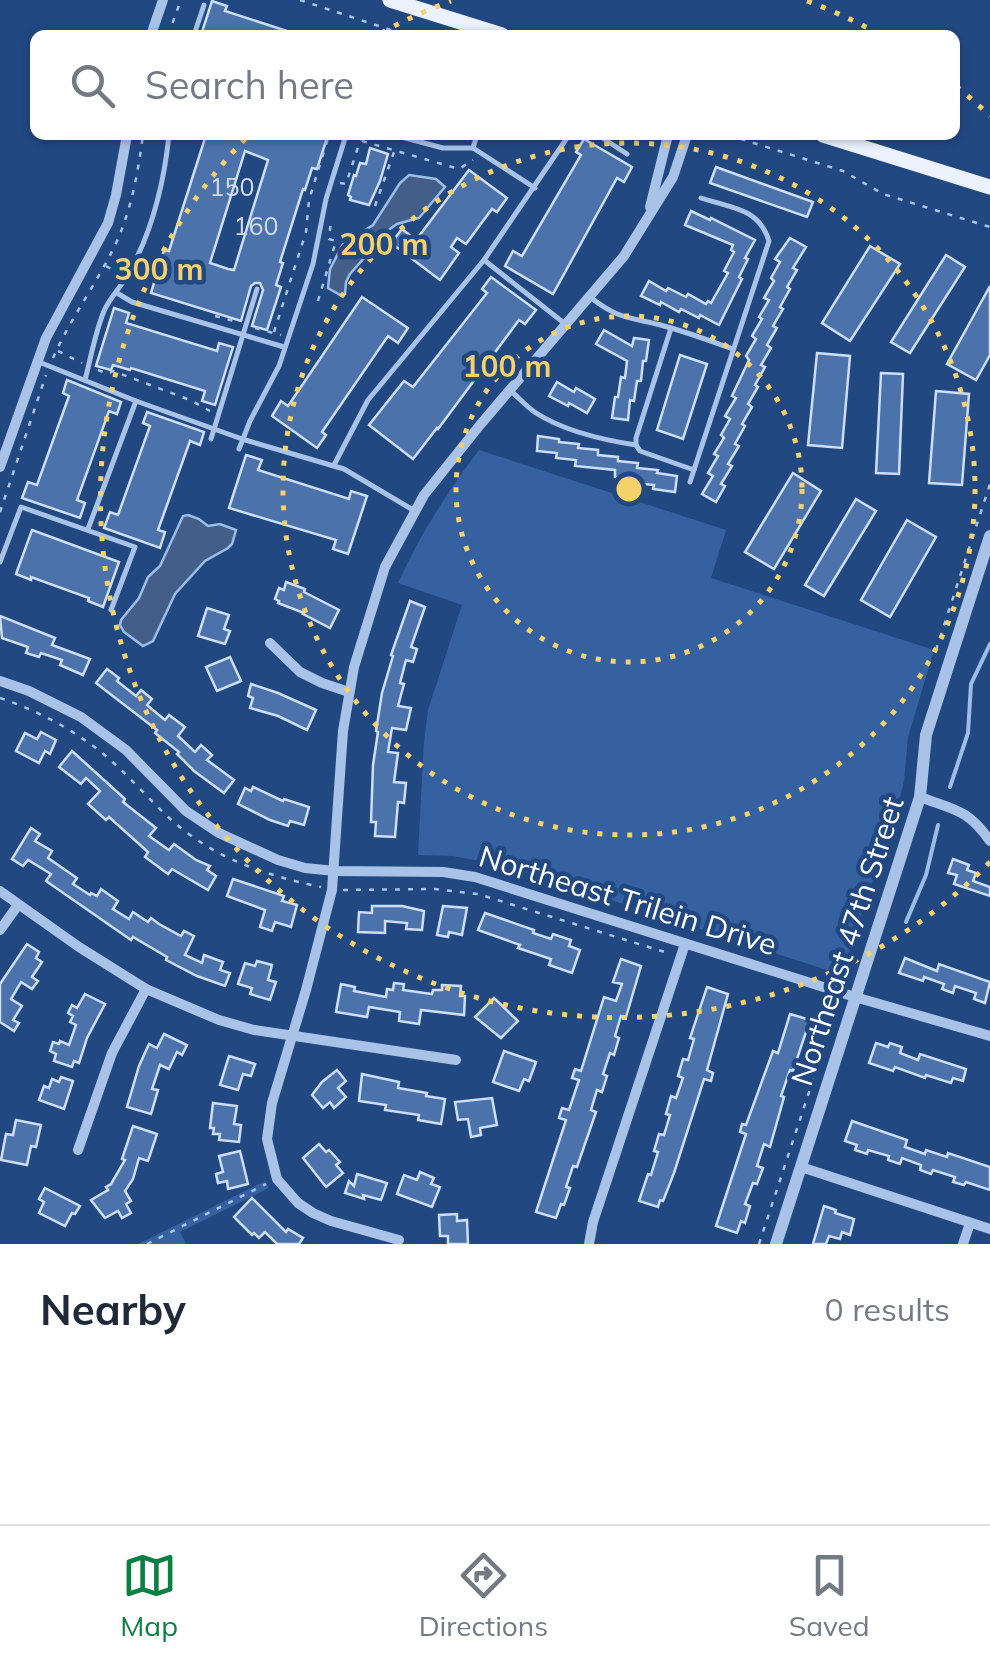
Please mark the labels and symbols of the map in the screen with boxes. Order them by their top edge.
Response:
house number: 150 [209,171,255,202]
house number: 160 [233,210,279,241]
text: 200 m [339,225,429,263]
text: 300 m [114,250,204,288]
text: 100 m [462,347,552,385]
centre of rings [611,471,647,507]
street label: Northeast 47th Street [782,792,912,1090]
street label: Northeast Trilein Drive [475,837,781,963]

